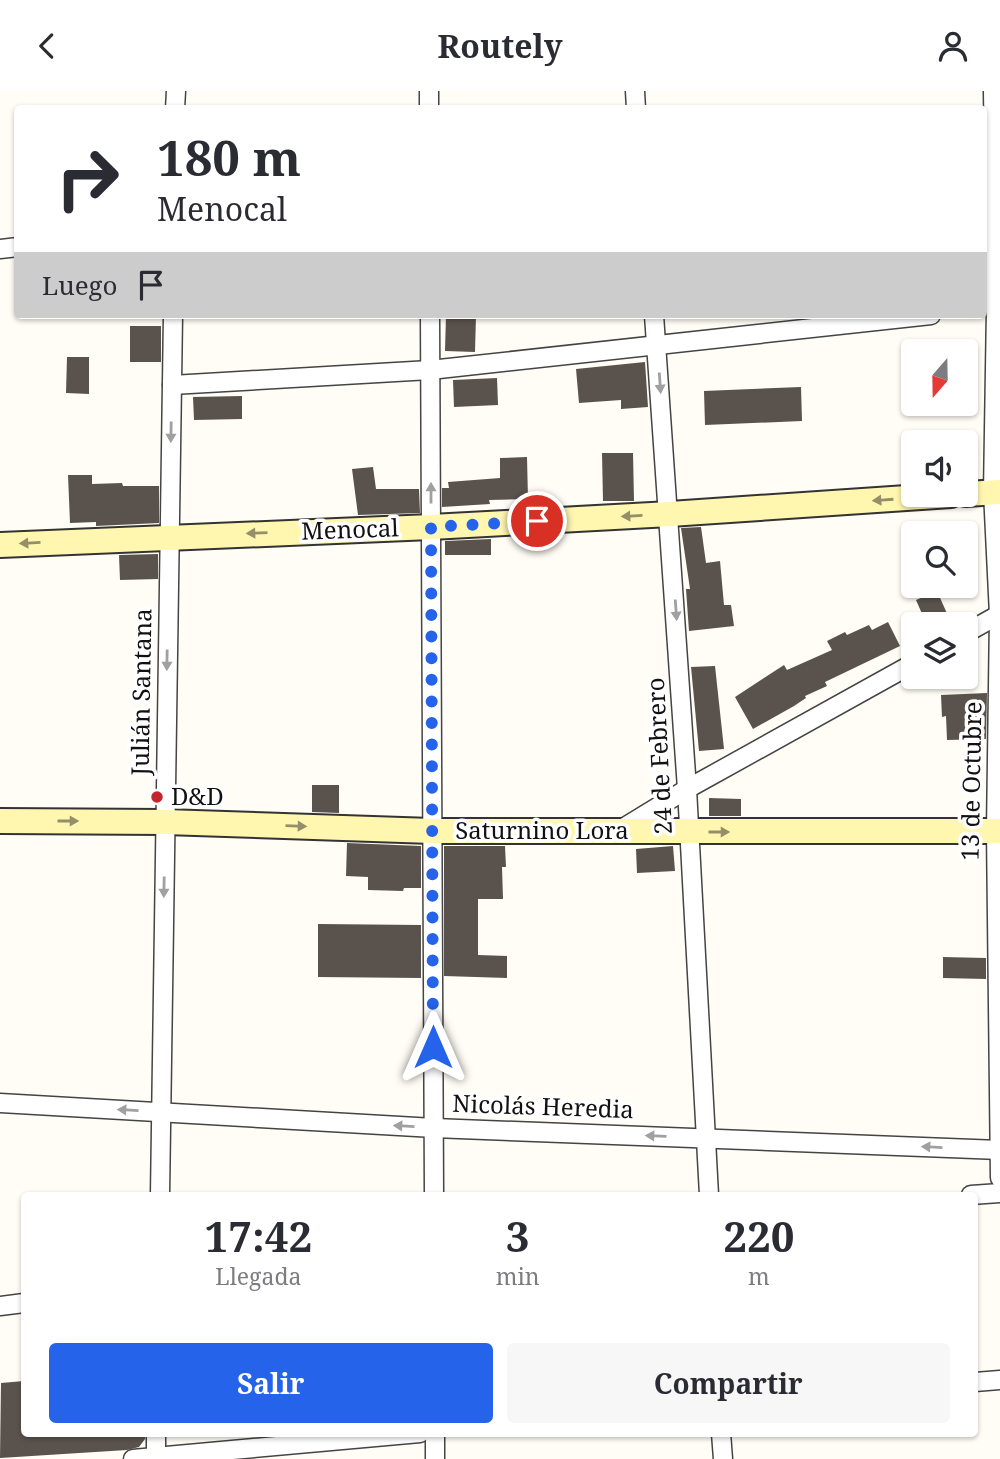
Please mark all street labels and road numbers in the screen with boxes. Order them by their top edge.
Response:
street label: Menocal [301,510,400,547]
street label: Julián Santana [123,608,158,777]
street label: 24 de Febrero [638,677,679,835]
street label: 13 de Octubre [953,701,988,861]
street label: Saturnino Lora [455,813,629,846]
street label: Nicolás Heredia [452,1086,634,1125]

